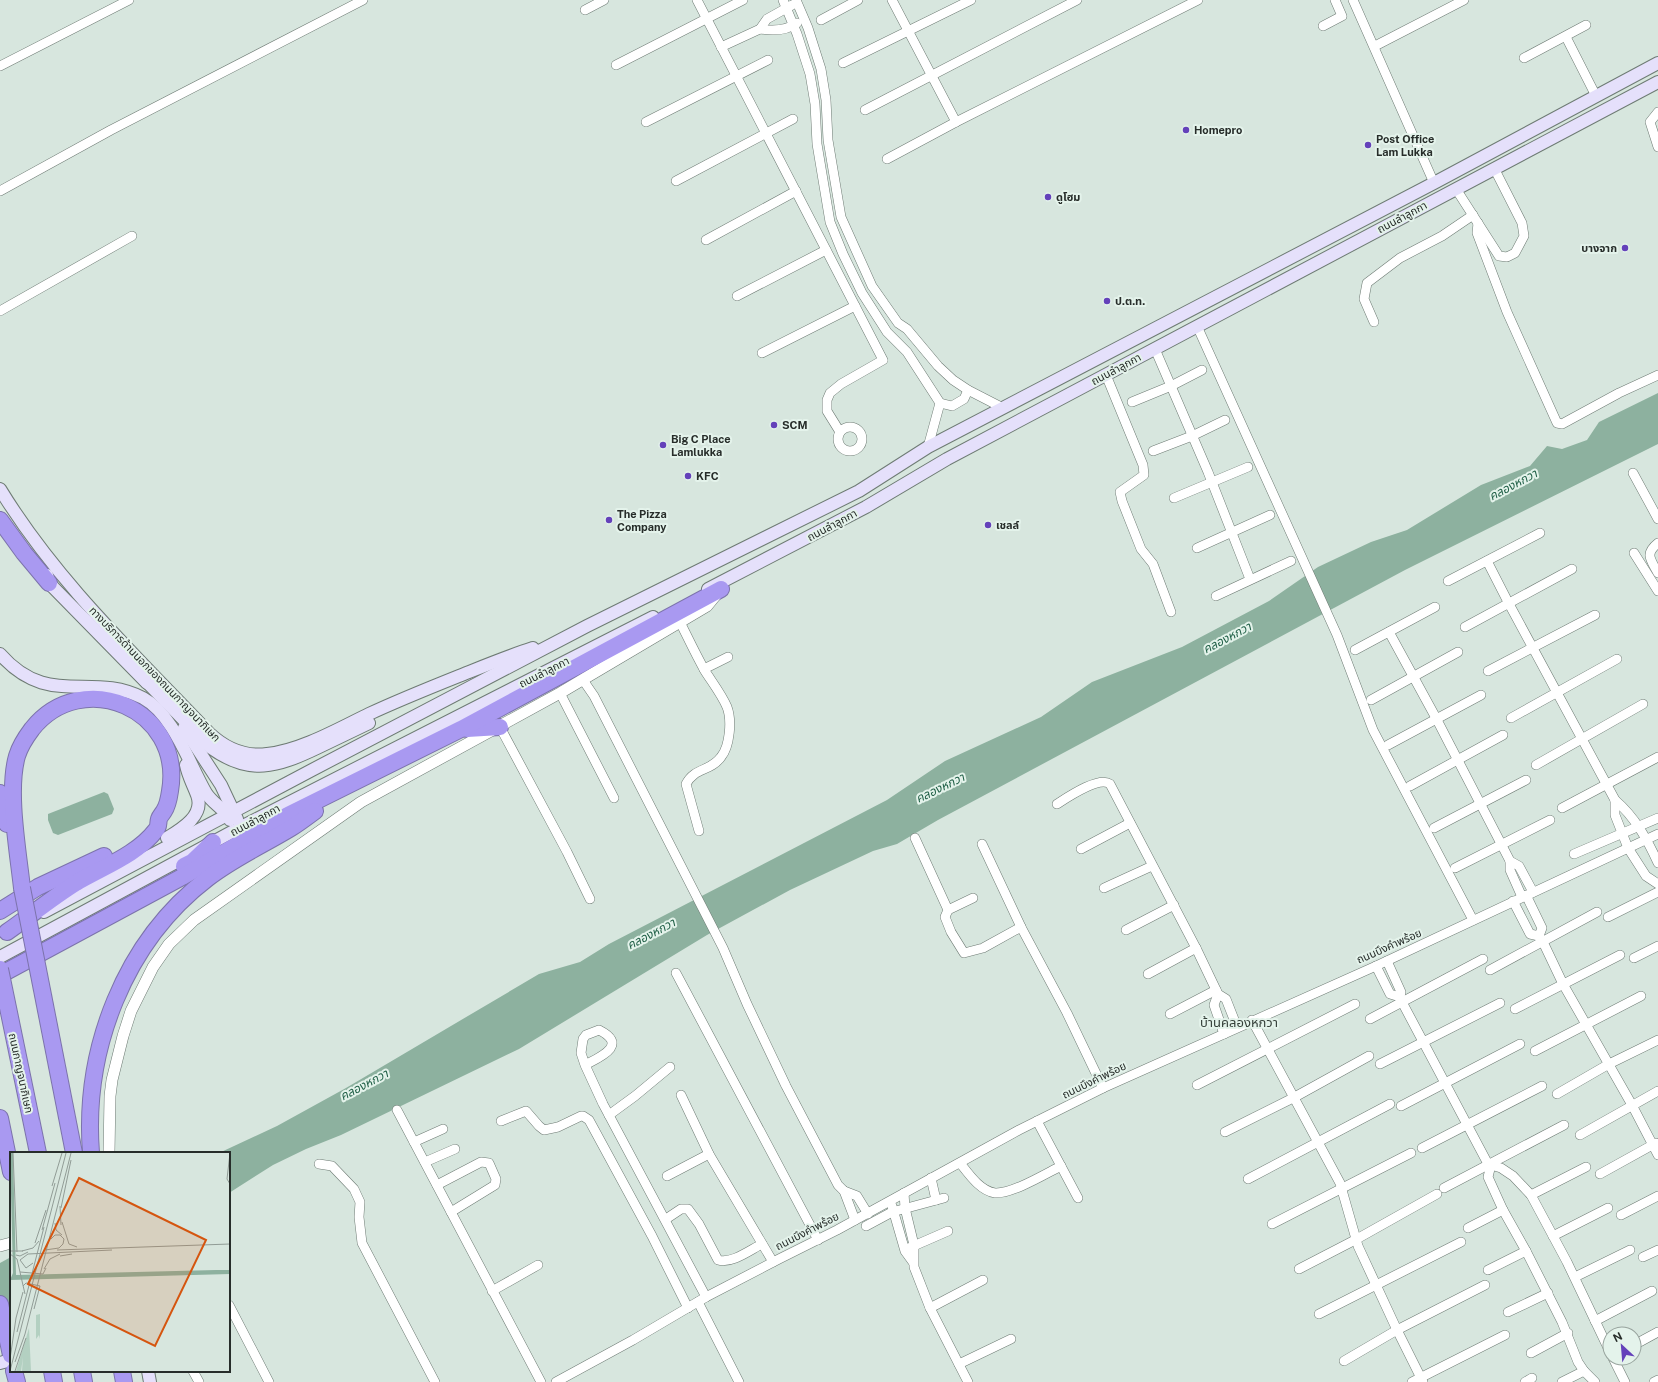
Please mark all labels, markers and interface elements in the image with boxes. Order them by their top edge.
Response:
place label: Homepro [1194,124,1242,136]
marker: Homepro [1181,125,1191,135]
place label: Post Office Lam Lukka [1376,133,1434,158]
marker: Post Office Lam Lukka [1363,140,1373,150]
place label: ดูโฮม [1056,191,1080,204]
marker: ดูโฮม [1043,192,1053,202]
street label: ถนนลำลูกกา [1375,199,1429,236]
place label: บางจาก [1581,242,1617,254]
marker: บางจาก [1620,243,1630,253]
place label: ป.ต.ท. [1115,295,1145,307]
marker: ป.ต.ท. [1102,296,1112,306]
street label: ถนนลำลูกกา [1089,351,1143,388]
place label: SCM [782,419,808,431]
marker: SCM [769,420,779,430]
place label: Big C Place Lamlukka [671,433,731,458]
marker: Big C Place Lamlukka [658,440,668,450]
water label: คลองหกวา [1487,466,1540,504]
place label: KFC [696,470,719,482]
marker: KFC [683,471,693,481]
street label: ถนนลำลูกกา [805,507,859,544]
place label: The Pizza Company [617,508,667,533]
marker: The Pizza Company [604,515,614,525]
place label: เชลล์ [996,519,1019,531]
marker: เชลล์ [983,520,993,530]
street label: ทางบริการด้านนอกของถนนกาญจนาภิเษก [87,604,223,744]
water label: คลองหกวา [1201,619,1254,657]
street label: ถนนลำลูกกา [517,654,572,691]
water label: คลองหกวา [913,770,968,806]
street label: ถนนลำลูกกา [228,802,282,839]
water label: คลองหกวา [625,915,678,953]
street label: ถนนบึงคำพร้อย [1355,926,1423,966]
district label: บ้านคลองหกวา [1200,1015,1278,1030]
street label: ถนนกาญจนาภิเษก [7,1032,35,1114]
street label: ถนนบึงคำพร้อย [1060,1059,1128,1101]
water label: คลองหกวา [338,1066,391,1104]
inset map [10,1152,230,1372]
street label: ถนนบึงคำพร้อย [773,1210,841,1252]
north arrow [1602,1326,1642,1366]
text: N [1611,1330,1624,1344]

